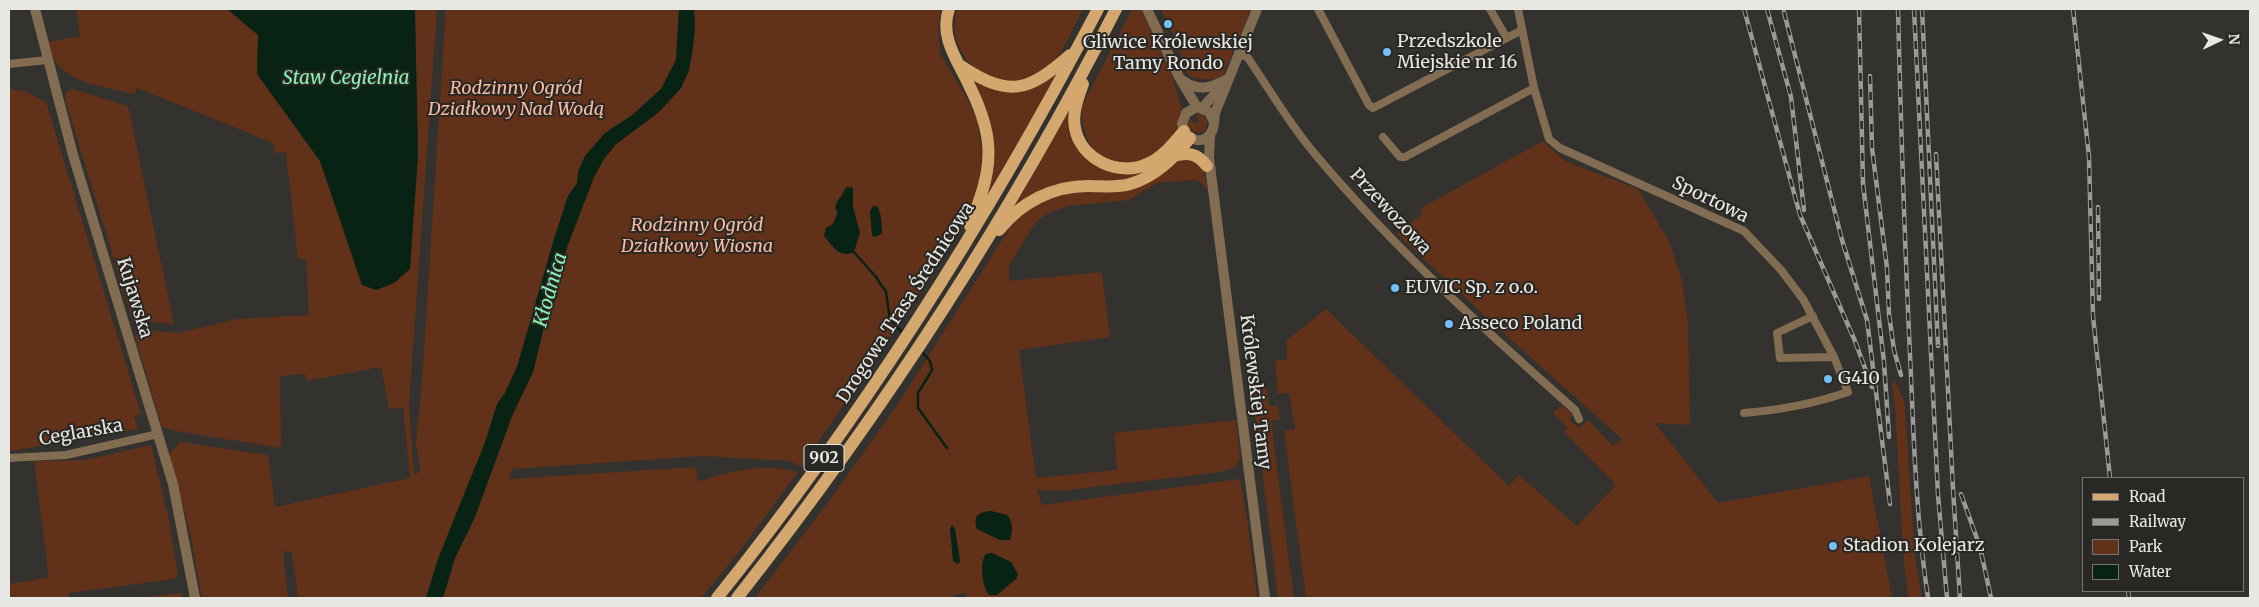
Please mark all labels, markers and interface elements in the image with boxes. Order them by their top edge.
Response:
north arrow [2194,15,2244,65]
marker: Gliwice Królewskiej Tamy Rondo [1162,18,1174,30]
place label: Przedszkole Miejskie nr 16 [1397,31,1517,74]
place label: Gliwice Królewskiej Tamy Rondo [1083,32,1253,74]
text: N [2225,33,2243,45]
marker: Przedszkole Miejskie nr 16 [1381,46,1393,58]
water label: Staw Cegielnia [283,68,409,90]
park label: Rodzinny Ogród Działkowy Nad Wodą [428,78,604,120]
street label: Przewozowa [1345,165,1435,259]
street label: Sportowa [1668,172,1752,228]
street label: Drogowa Trasa Średnicowa [833,198,979,408]
park label: Rodzinny Ogród Działkowy Wiosna [621,215,773,258]
water label: Kłodnica [530,250,572,330]
street label: Kujawska [112,255,156,341]
place label: EUVIC Sp. z o.o. [1405,277,1538,299]
marker: EUVIC Sp. z o.o. [1389,282,1401,294]
street label: Królewskiej Tamy [1235,313,1275,471]
place label: Asseco Poland [1459,313,1582,335]
marker: Asseco Poland [1443,318,1455,330]
place label: G410 [1838,368,1880,390]
marker: G410 [1822,373,1834,385]
street label: Ceglarska [37,415,125,451]
road number: 902 [804,444,844,472]
legend [2082,477,2244,592]
text: Road [2129,487,2165,506]
text: Railway [2129,512,2186,531]
place label: Stadion Kolejarz [1843,535,1984,557]
text: Park [2129,537,2162,556]
marker: Stadion Kolejarz [1827,540,1839,552]
text: Water [2129,562,2171,581]

